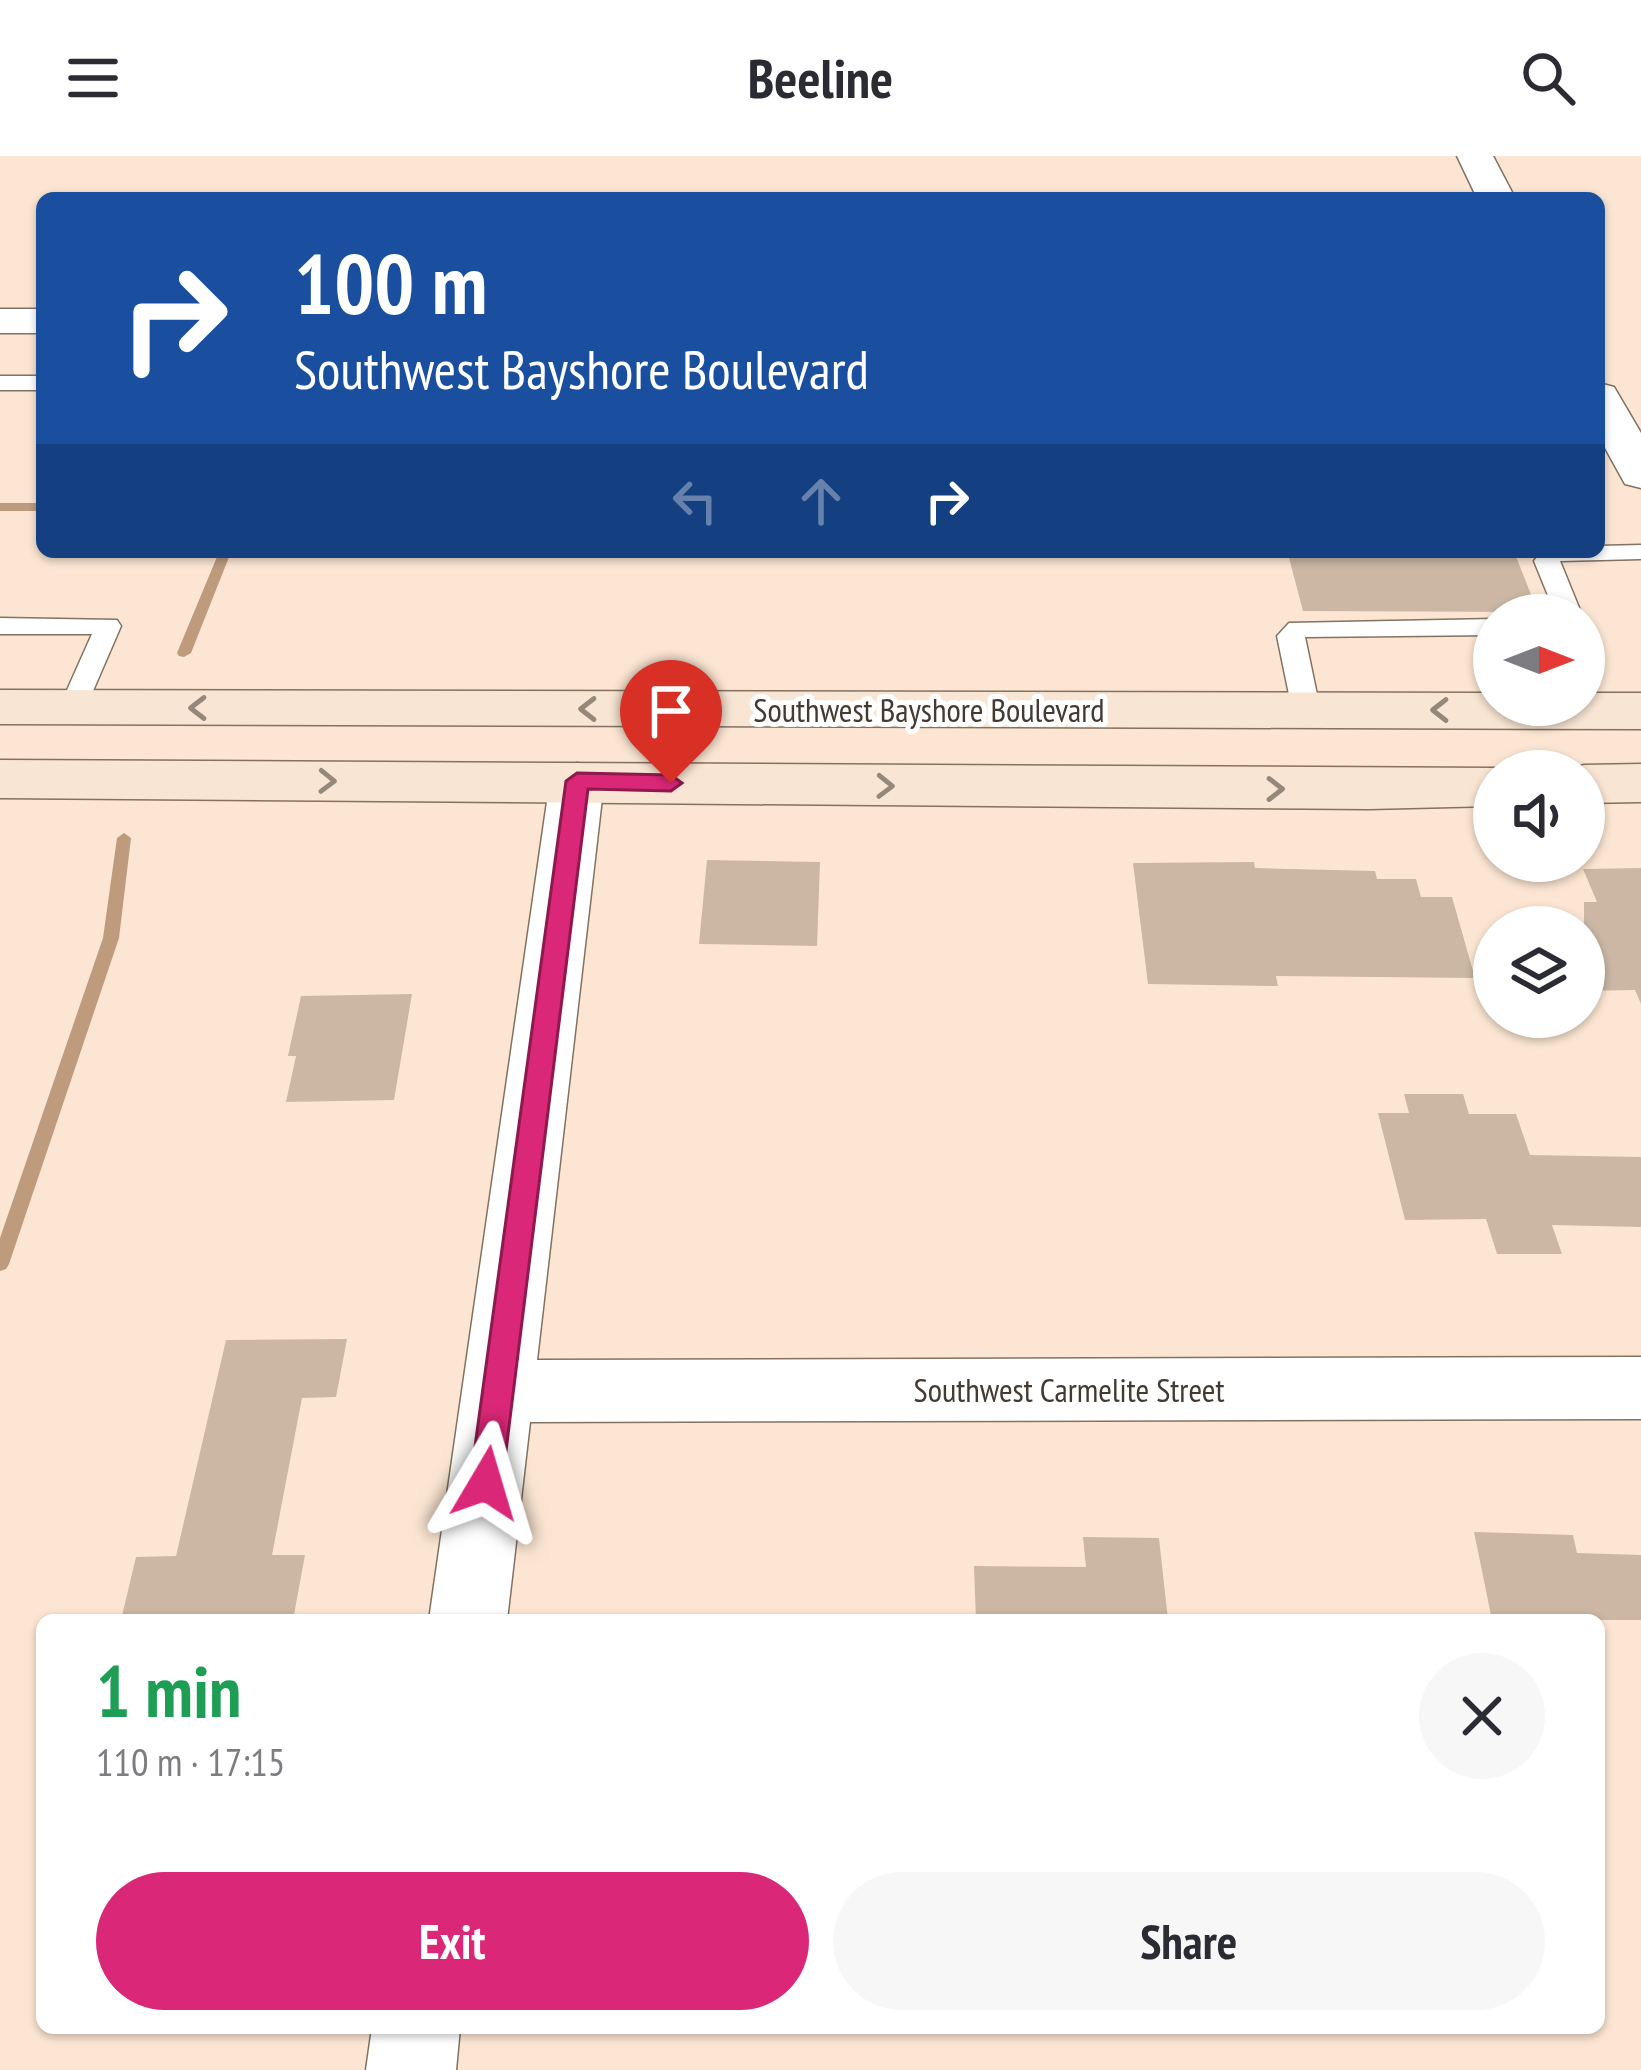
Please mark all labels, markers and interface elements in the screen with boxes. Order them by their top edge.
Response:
text: Beeline [748,43,893,113]
icon: menu [60,45,126,111]
icon: search [1515,45,1581,111]
text: 100 m [294,228,487,337]
icon: right [96,240,252,396]
text: Southwest Bayshore Boulevard [294,334,869,404]
icon: left [662,468,728,534]
icon: ahead [788,468,854,534]
icon: right [914,468,980,534]
north arrow [1473,594,1605,726]
map controls [1473,594,1605,1038]
pin [620,660,722,783]
icon: arrive [638,678,704,744]
street label: Southwest Bayshore Boulevard [753,688,1105,731]
one-way arrow [188,695,206,721]
one-way arrow [578,696,596,722]
one-way arrow [1430,697,1448,723]
button: sound [1473,750,1605,882]
one-way arrow [318,768,337,794]
one-way arrow [877,773,895,799]
one-way arrow [1267,776,1285,802]
button: layers [1473,906,1605,1038]
street label: Southwest Carmelite Street [914,1368,1224,1411]
position arrow [423,1420,549,1546]
text: 1 min [96,1644,241,1737]
button: close [1419,1653,1545,1779]
text: 110 m · 17:15 [96,1736,285,1787]
button: Exit [96,1872,809,2010]
button: Share [833,1872,1545,2010]

